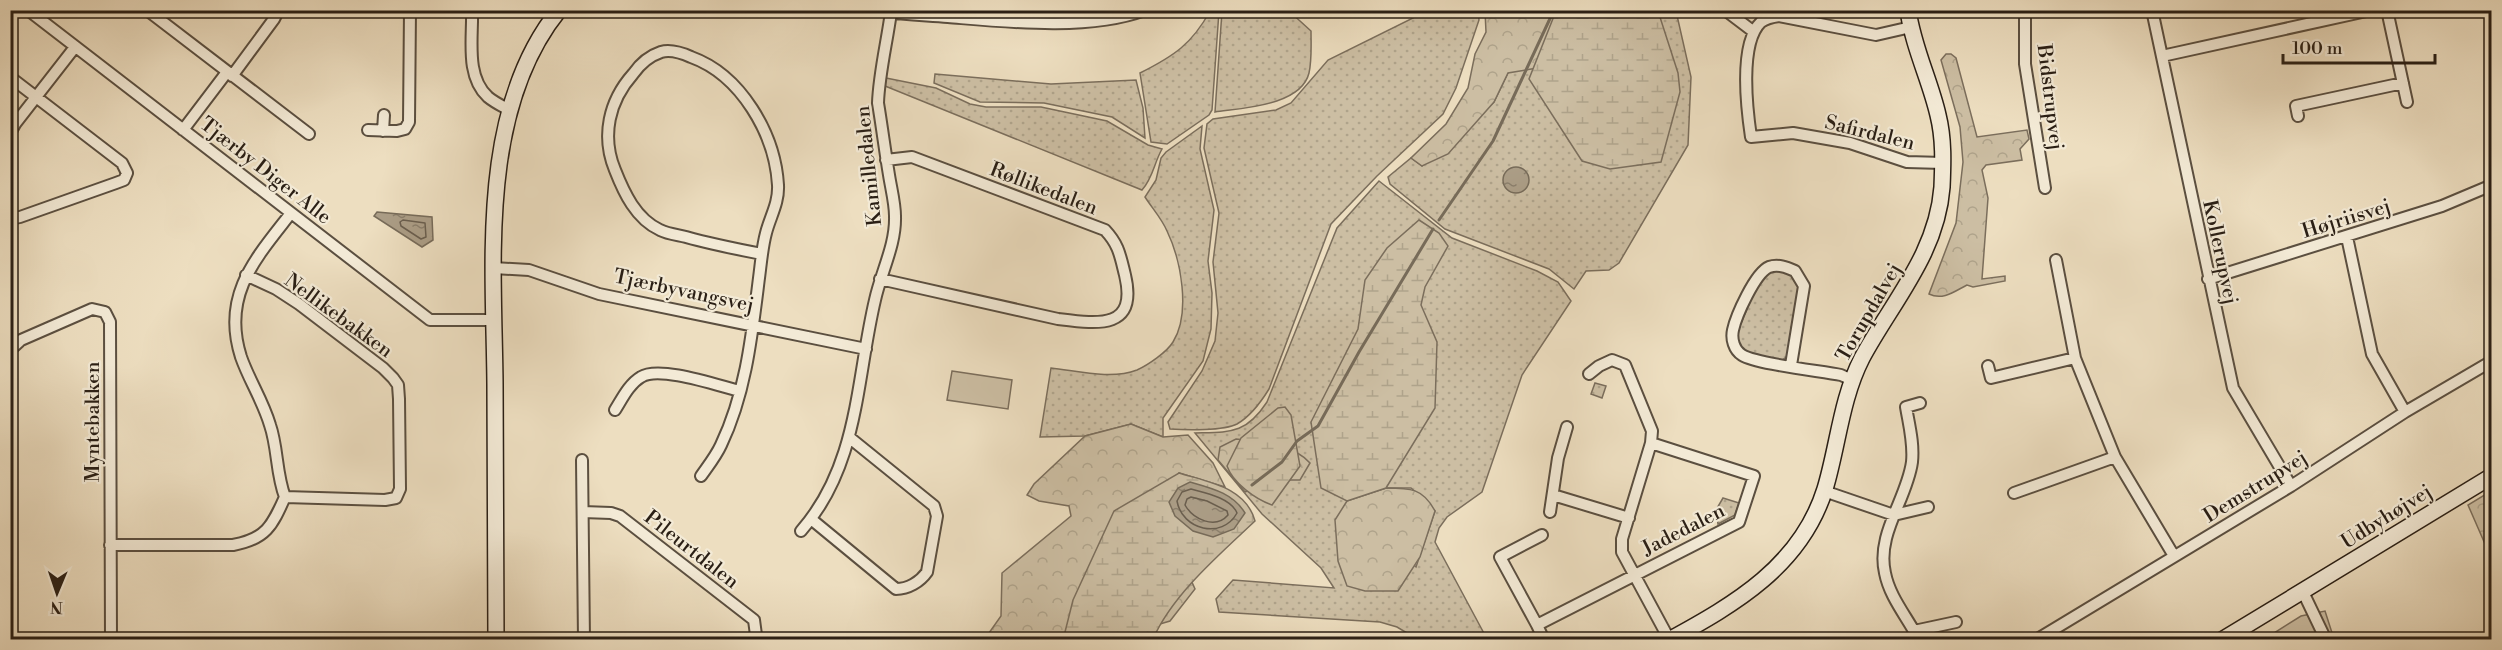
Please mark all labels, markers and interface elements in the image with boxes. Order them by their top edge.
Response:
scale bar [2283,27,2434,65]
text: 100 m [2292,37,2343,60]
street label: Bidstrupvej [2030,42,2068,152]
street label: Kamilledalen [851,104,888,227]
street label: Safirdalen [1822,110,1917,157]
street label: Tjærby Diger Alle [194,112,336,230]
street label: Røllikedalen [986,157,1101,221]
street label: Højriisvej [2299,194,2394,245]
street label: Kollerupvej [2196,198,2243,307]
street label: Torupdalvej [1831,259,1908,366]
street label: Tjærbyvangsvej [611,264,756,319]
street label: Nellikebakken [279,269,397,364]
street label: Myntebakken [81,362,106,482]
street label: Demstrupvej [2199,445,2312,529]
street label: Udbyhøjvej [2337,479,2437,555]
street label: Jadedalen [1637,499,1729,562]
street label: Pileurtdalen [639,505,744,595]
north arrow [27,563,87,623]
text: N [49,597,63,617]

